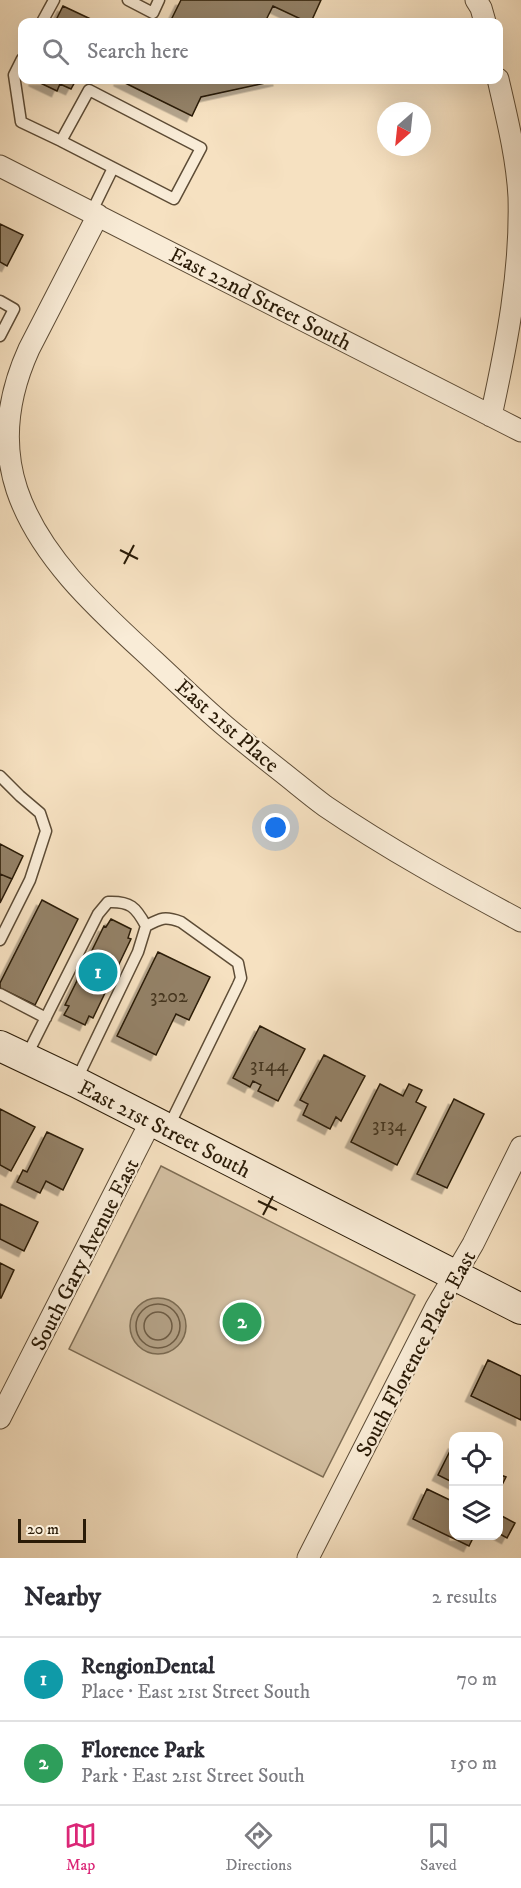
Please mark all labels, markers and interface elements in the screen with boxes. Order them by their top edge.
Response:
search box [18,18,503,84]
icon: search [39,35,72,68]
text: Search here [87,38,189,65]
north arrow [377,102,431,156]
street label: East 22nd Street South [165,242,356,357]
street label: East 21st Place [169,674,285,779]
your location [261,813,290,842]
pin: 1 [78,950,118,994]
house number: 3202 [150,984,188,1009]
house number: 3144 [250,1053,288,1078]
street label: East 21st Street South [73,1074,256,1185]
house number: 3134 [372,1113,406,1138]
street label: South Gary Avenue East [25,1154,145,1355]
street label: South Florence Place East [350,1246,482,1462]
pin: 2 [222,1300,262,1344]
map controls [449,1432,503,1540]
button: locate [449,1432,503,1486]
button: layers [449,1486,503,1540]
scale bar [18,1516,86,1544]
text: 20 m [27,1519,59,1539]
text: Nearby [24,1581,101,1614]
text: 2 results [432,1585,497,1610]
text: RengionDental [81,1653,215,1680]
text: 1 [40,1667,47,1692]
text: 70 m [456,1667,497,1692]
text: Place · East 21st Street South [81,1680,310,1705]
text: Florence Park [81,1737,205,1764]
text: 2 [39,1751,48,1776]
text: 150 m [450,1751,497,1776]
text: Park · East 21st Street South [81,1764,305,1789]
tab: Map [64,1819,97,1875]
tab: Directions [225,1819,292,1875]
tab: Saved [420,1819,457,1875]

